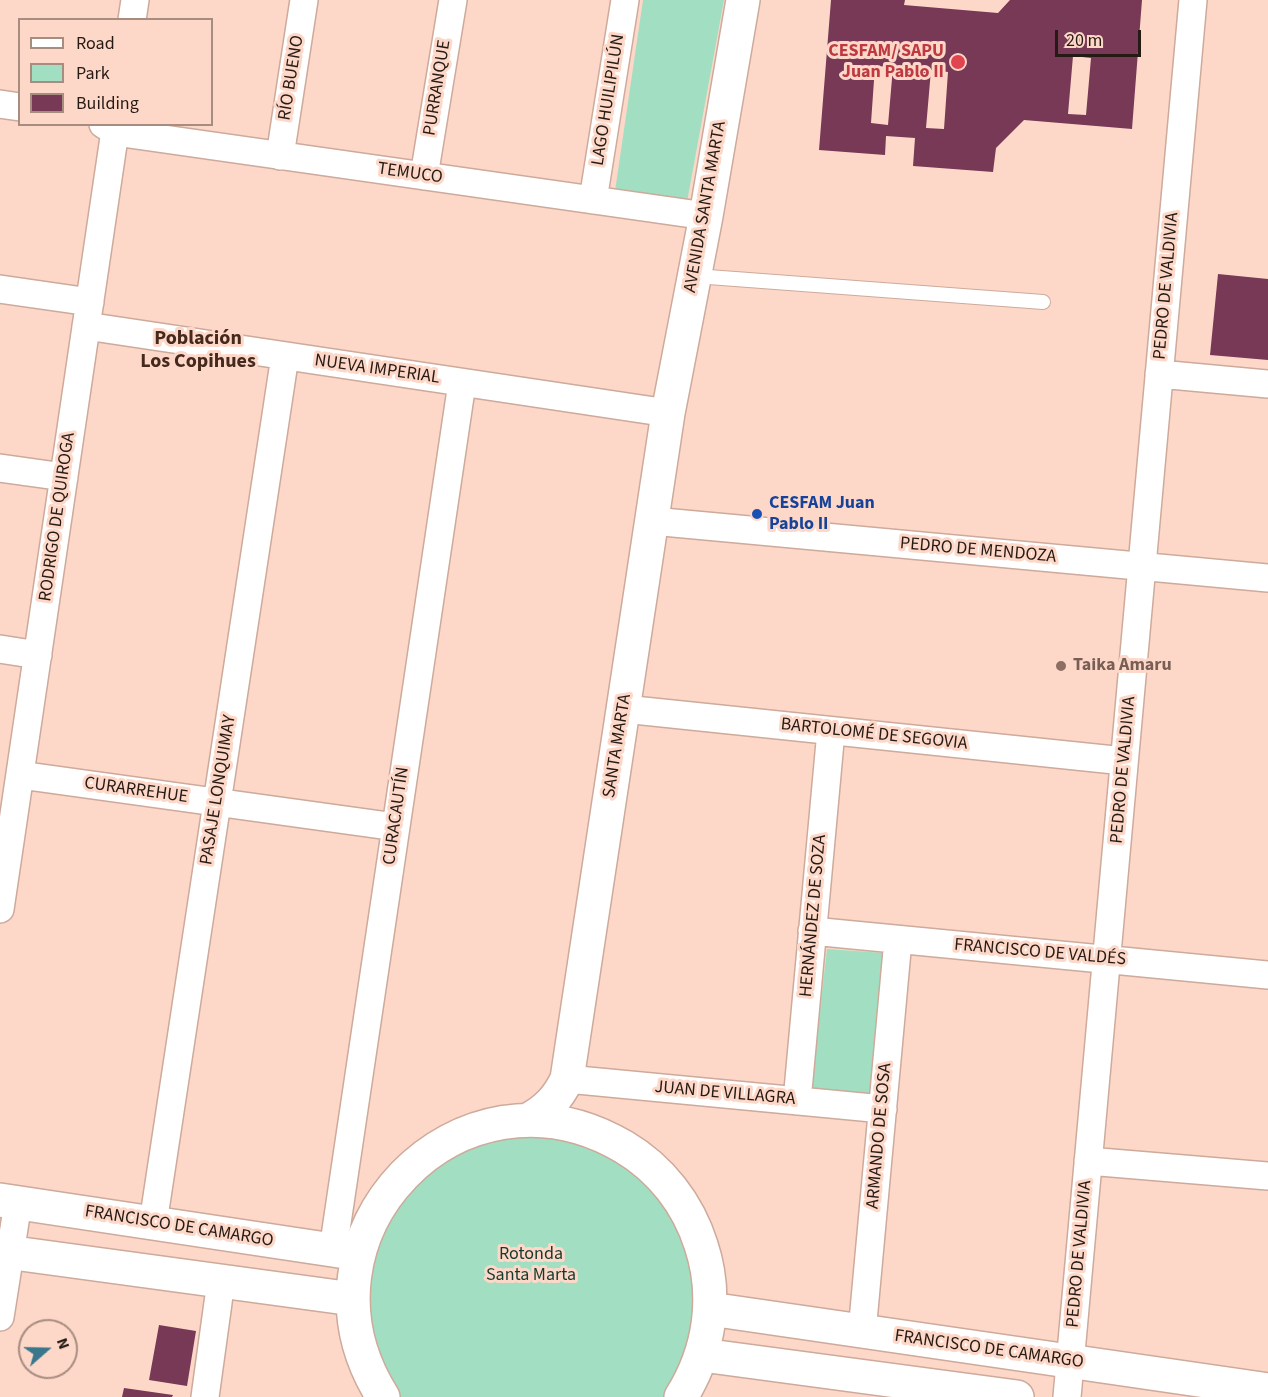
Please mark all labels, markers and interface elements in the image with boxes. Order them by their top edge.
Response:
legend [18,18,213,126]
scale bar [1058,18,1144,56]
text: 20 m [1066,28,1102,53]
text: Road [76,31,115,56]
street label: LAGO HUILIPILÚN [588,33,630,167]
street label: RÍO BUENO [275,34,309,122]
street label: PURRANQUE [420,39,456,137]
place label: CESFAM/ SAPU Juan Pablo II [828,41,944,84]
marker: CESFAM/ SAPU Juan Pablo II [949,53,967,71]
text: Park [76,61,110,86]
text: Building [76,91,139,116]
street label: AVENIDA SANTA MARTA [680,120,732,294]
street label: TEMUCO [376,159,444,189]
street label: PEDRO DE VALDIVIA [1150,211,1184,361]
district label: Población Los Copihues [140,328,256,375]
street label: NUEVA IMPERIAL [313,351,441,389]
street label: RODRIGO DE QUIROGA [35,431,81,603]
place label: CESFAM Juan Pablo II [769,493,875,536]
marker: CESFAM Juan Pablo II [750,507,764,521]
street label: PEDRO DE MENDOZA [899,533,1057,569]
place label: Taika Amaru [1073,655,1172,677]
marker: Taika Amaru [1054,659,1068,673]
street label: SANTA MARTA [599,693,637,799]
street label: PEDRO DE VALDIVIA [1107,695,1141,845]
street label: PASAJE LONQUIMAY [196,713,242,867]
street label: BARTOLOMÉ DE SEGOVIA [779,714,969,756]
street label: CURACAUTÍN [379,766,415,866]
street label: CURARREHUE [83,773,189,809]
street label: HERNÁNDEZ DE SOZA [796,834,832,998]
street label: FRANCISCO DE VALDÉS [953,935,1127,971]
street label: ARMANDO DE SOSA [863,1062,897,1210]
street label: JUAN DE VILLAGRA [654,1077,796,1111]
street label: PEDRO DE VALDIVIA [1063,1179,1097,1329]
street label: FRANCISCO DE CAMARGO [83,1201,275,1253]
park label: Rotonda Santa Marta [486,1244,576,1286]
north arrow [18,1319,78,1379]
street label: FRANCISCO DE CAMARGO [893,1326,1085,1374]
text: N [51,1335,75,1352]

